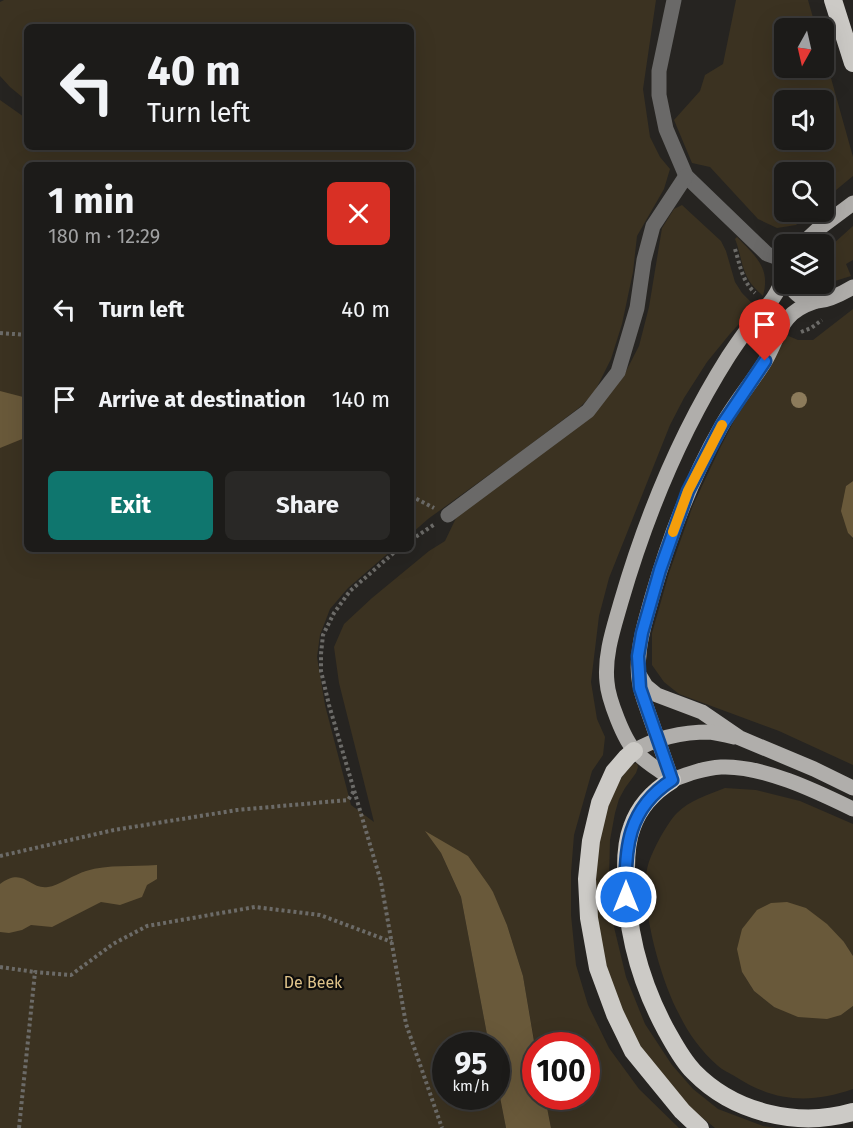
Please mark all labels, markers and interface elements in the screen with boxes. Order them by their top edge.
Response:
north arrow [774,18,834,78]
map controls [774,18,834,294]
text: 40 m [147,46,241,96]
icon: left [48,48,126,126]
button: sound [774,90,834,150]
text: Turn left [147,97,250,129]
button: search [774,162,834,222]
text: 1 min [48,179,135,223]
button: close [327,182,390,245]
text: 180 m · 12:29 [48,224,160,248]
button: layers [774,234,834,294]
icon: left [48,293,81,326]
text: Turn left [99,296,184,323]
text: 40 m [341,296,390,323]
pin [739,299,790,361]
icon: arrive [748,308,781,341]
icon: arrive [48,383,81,416]
text: Arrive at destination [99,386,306,413]
text: 140 m [332,386,390,413]
button: Exit [48,471,213,540]
button: Share [225,471,390,540]
position arrow [594,865,658,929]
park label: De Beek [284,973,343,992]
speed limit sign: 100 [522,1032,600,1110]
text: 95 [455,1046,487,1082]
text: km/h [452,1077,490,1095]

